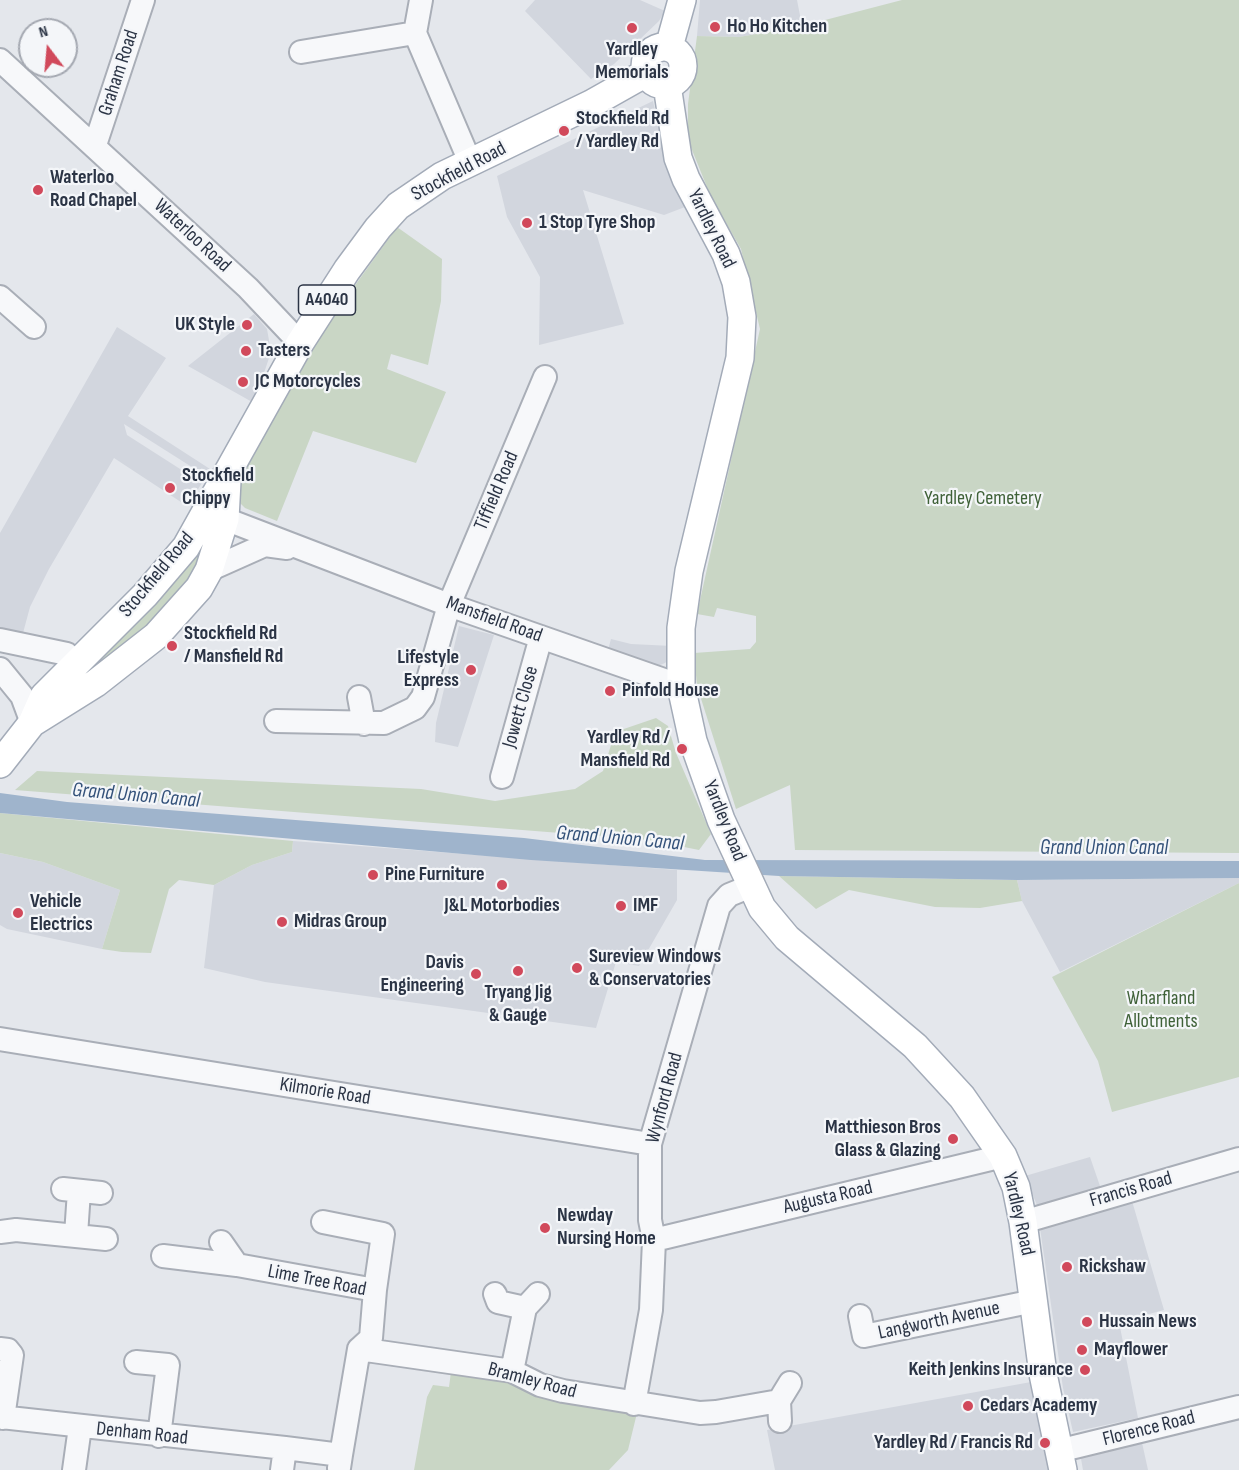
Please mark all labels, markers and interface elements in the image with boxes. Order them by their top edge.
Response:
place label: Ho Ho Kitchen [727,15,827,39]
north arrow [18,18,78,78]
marker: Ho Ho Kitchen [708,20,722,34]
marker: Yardley Memorials [625,21,639,35]
text: N [37,22,50,42]
street label: Graham Road [94,27,144,119]
place label: Yardley Memorials [595,38,669,85]
place label: Stockfield Rd / Yardley Rd [576,107,669,154]
marker: Stockfield Rd / Yardley Rd [557,124,571,138]
street label: Stockfield Road [408,137,510,207]
place label: Waterloo Road Chapel [50,166,137,213]
marker: Waterloo Road Chapel [31,183,45,197]
street label: Yardley Road [682,186,740,272]
street label: Waterloo Road [148,194,236,278]
place label: 1 Stop Tyre Shop [539,211,655,235]
marker: 1 Stop Tyre Shop [520,216,534,230]
road number: A4040 [298,285,356,315]
place label: UK Style [175,313,235,337]
marker: UK Style [240,318,254,332]
place label: Tasters [258,339,310,363]
marker: Tasters [239,344,253,358]
place label: JC Motorcycles [255,370,361,394]
marker: JC Motorcycles [236,375,250,389]
street label: Tiffield Road [470,448,524,534]
place label: Stockfield Chippy [182,464,254,511]
marker: Stockfield Chippy [163,481,177,495]
park label: Yardley Cemetery [924,487,1042,511]
street label: Stockfield Road [114,528,200,622]
street label: Mansfield Road [443,592,545,648]
place label: Stockfield Rd / Mansfield Rd [184,622,283,669]
marker: Stockfield Rd / Mansfield Rd [165,639,179,653]
place label: Lifestyle Express [397,646,459,693]
marker: Lifestyle Express [464,663,478,677]
street label: Jowett Close [498,663,544,751]
place label: Pinfold House [622,679,719,703]
marker: Pinfold House [603,684,617,698]
place label: Yardley Rd / Mansfield Rd [581,726,670,773]
marker: Yardley Rd / Mansfield Rd [675,742,689,756]
street label: Yardley Road [697,777,751,865]
water label: Grand Union Canal [71,778,201,814]
water label: Grand Union Canal [555,821,685,857]
water label: Grand Union Canal [1040,836,1168,862]
place label: Pine Furniture [385,863,485,887]
marker: Pine Furniture [366,868,380,882]
marker: J&L Motorbodies [495,878,509,892]
place label: Vehicle Electrics [30,890,93,937]
place label: J&L Motorbodies [444,894,560,918]
place label: IMF [633,894,658,918]
marker: IMF [614,899,628,913]
marker: Vehicle Electrics [11,906,25,920]
place label: Midras Group [294,910,387,934]
marker: Midras Group [275,915,289,929]
place label: Sureview Windows & Conservatories [589,945,721,992]
place label: Davis Engineering [380,951,464,998]
marker: Sureview Windows & Conservatories [570,961,584,975]
marker: Tryang Jig & Gauge [511,964,525,978]
marker: Davis Engineering [469,967,483,981]
place label: Tryang Jig & Gauge [484,981,552,1028]
park label: Wharfland Allotments [1124,987,1198,1034]
street label: Wynford Road [641,1050,689,1146]
street label: Kilmorie Road [278,1073,372,1111]
place label: Matthieson Bros Glass & Glazing [825,1116,941,1163]
marker: Matthieson Bros Glass & Glazing [946,1132,960,1146]
street label: Francis Road [1087,1167,1175,1213]
street label: Yardley Road [997,1170,1039,1258]
street label: Augusta Road [781,1176,875,1220]
place label: Newday Nursing Home [557,1204,656,1251]
marker: Newday Nursing Home [538,1221,552,1235]
place label: Rickshaw [1079,1255,1146,1279]
street label: Lime Tree Road [266,1260,368,1302]
marker: Rickshaw [1060,1260,1074,1274]
street label: Langworth Avenue [876,1296,1002,1346]
place label: Hussain News [1099,1310,1197,1334]
marker: Hussain News [1080,1315,1094,1329]
place label: Mayflower [1094,1338,1168,1362]
marker: Mayflower [1075,1343,1089,1357]
street label: Bramley Road [485,1358,579,1404]
place label: Keith Jenkins Insurance [908,1358,1073,1382]
marker: Keith Jenkins Insurance [1078,1363,1092,1377]
place label: Cedars Academy [980,1394,1097,1418]
marker: Cedars Academy [961,1399,975,1413]
street label: Florence Road [1100,1406,1198,1452]
street label: Denham Road [95,1417,189,1451]
place label: Yardley Rd / Francis Rd [874,1431,1033,1455]
marker: Yardley Rd / Francis Rd [1038,1436,1052,1450]

